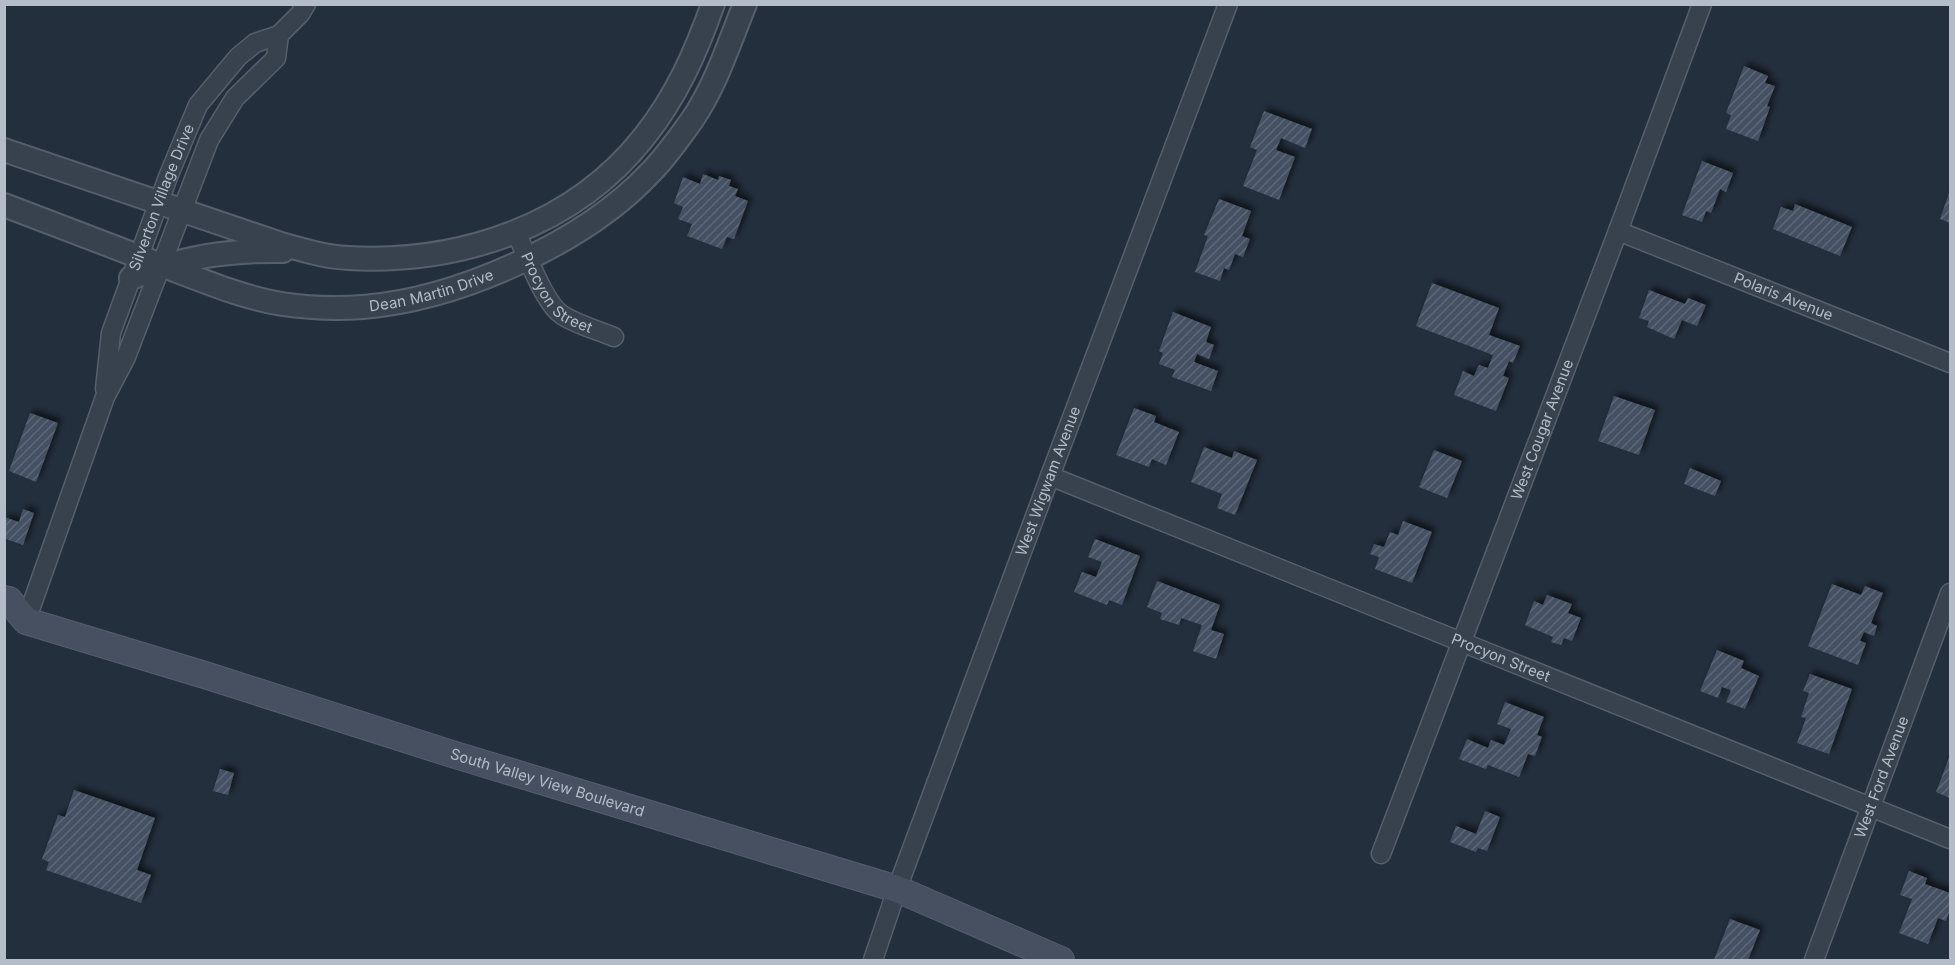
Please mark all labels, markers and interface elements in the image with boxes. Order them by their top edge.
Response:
street label: Silverton Village Drive [125,121,198,273]
street label: Procyon Street [517,249,595,337]
street label: Dean Martin Drive [368,265,496,315]
street label: Polaris Avenue [1731,268,1836,325]
street label: West Cougar Avenue [1507,357,1577,502]
street label: West Wigwam Avenue [1011,403,1084,558]
street label: Procyon Street [1449,629,1553,686]
street label: West Ford Avenue [1850,713,1913,841]
street label: South Valley View Boulevard [448,744,647,821]

